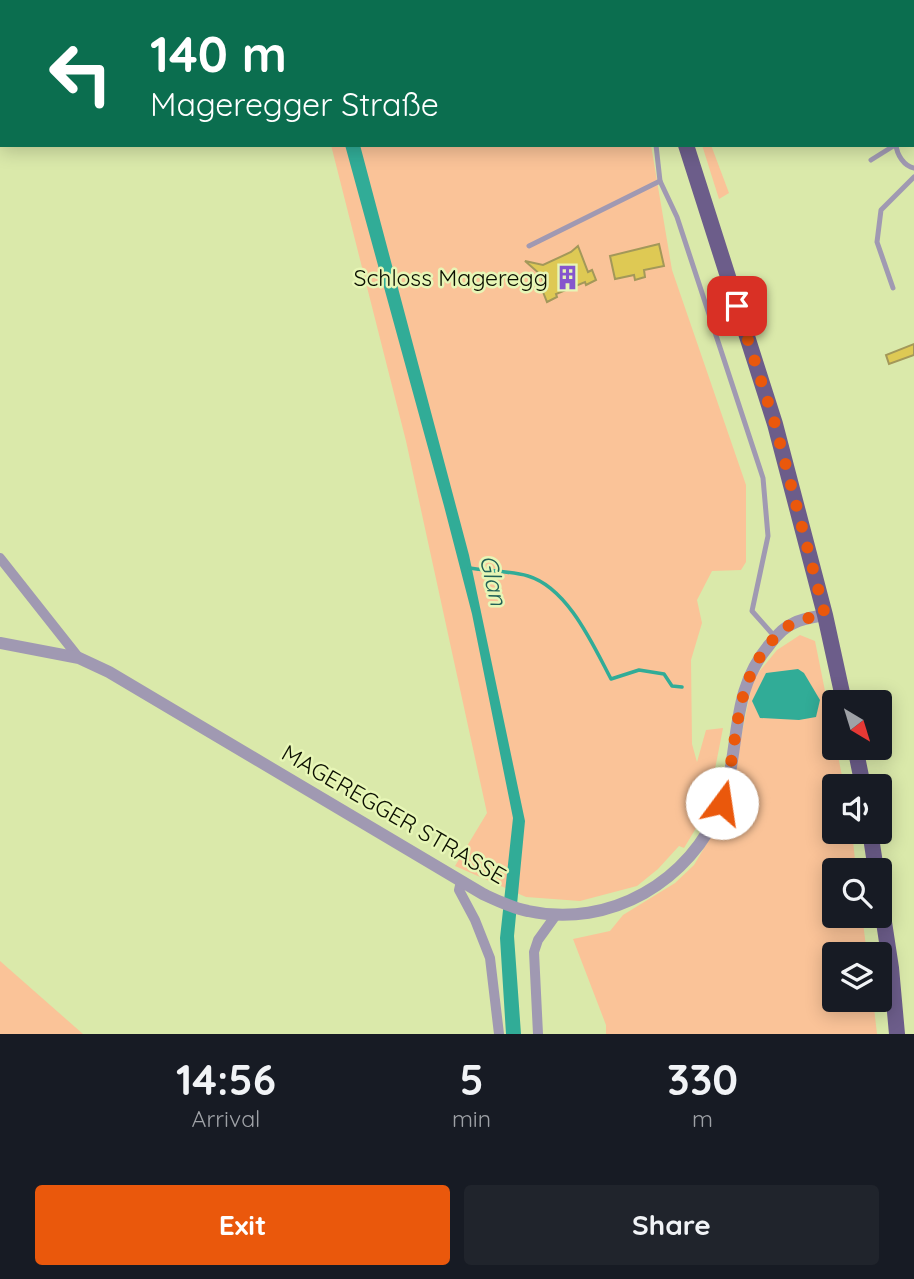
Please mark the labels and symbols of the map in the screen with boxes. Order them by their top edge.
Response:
place label: Schloss Mageregg [354,263,548,292]
building icon: Schloss Mageregg [554,263,582,291]
pin [707,276,767,336]
water label: Glan [474,552,515,609]
north arrow [822,690,892,760]
street label: MAGEREGGER STRASSE [277,738,511,890]
position arrow [685,766,759,840]

